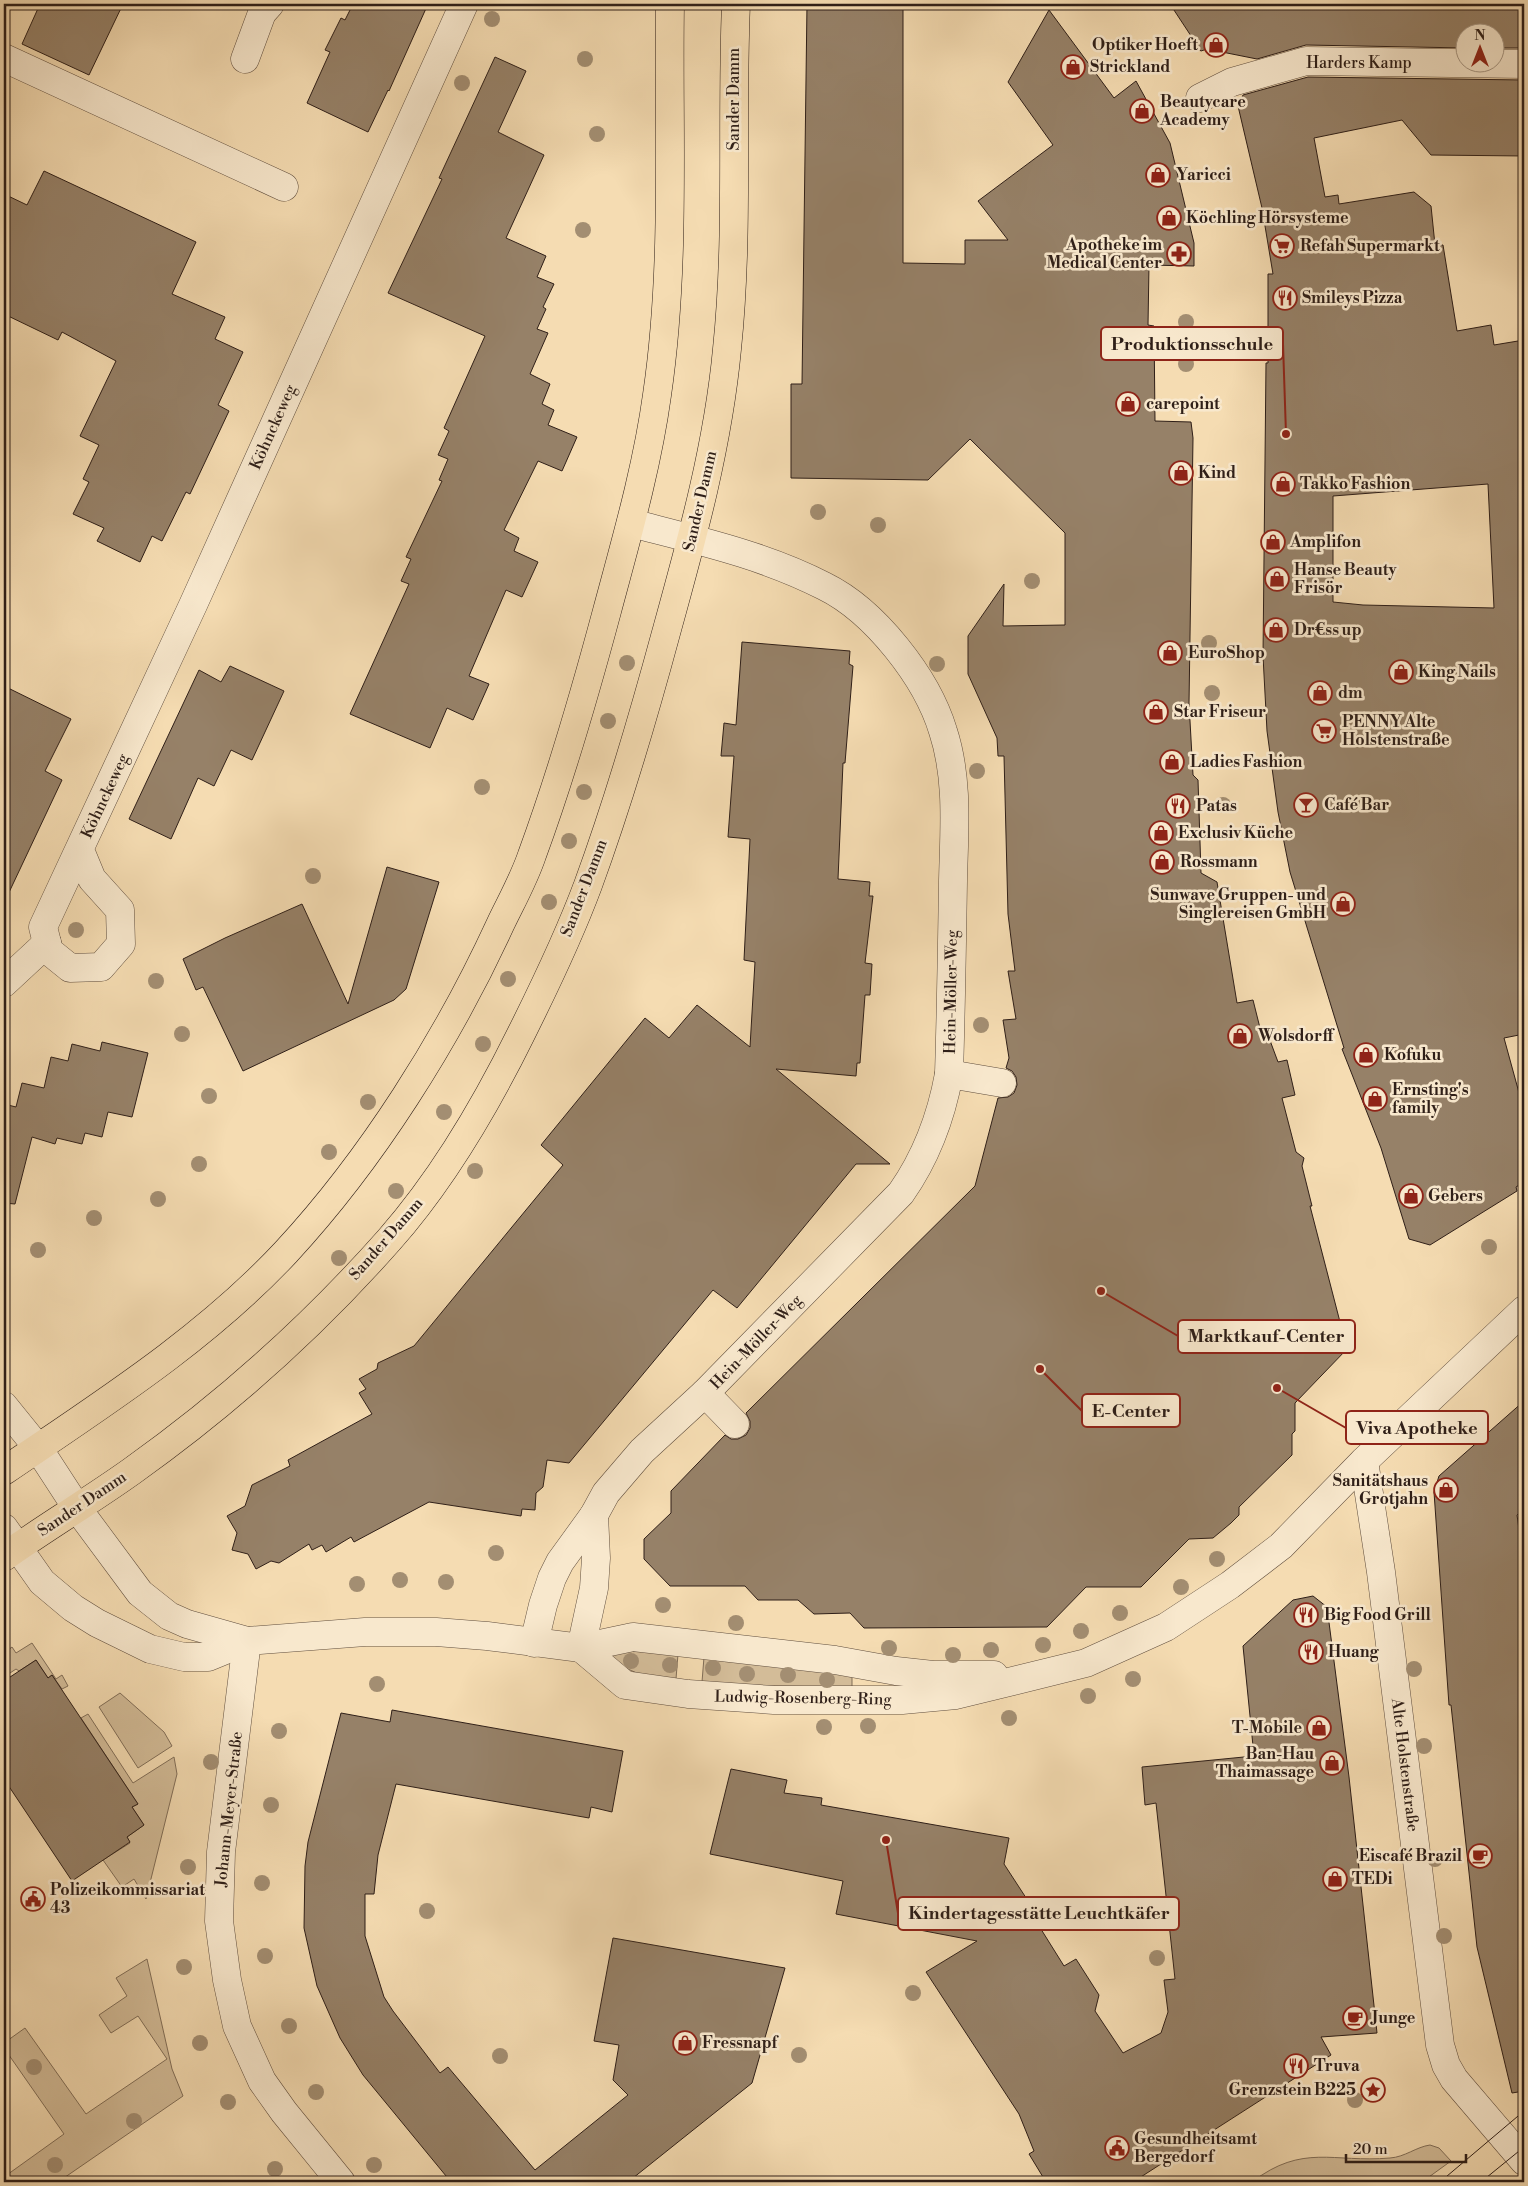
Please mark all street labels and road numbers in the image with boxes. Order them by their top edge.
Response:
street label: Sander Damm [724,48,744,150]
street label: Harders Kamp [1306,53,1412,73]
street label: Köhnckeweg [245,381,301,473]
street label: Sander Damm [679,449,721,553]
street label: Köhnckeweg [77,750,134,842]
street label: Sander Damm [556,836,612,940]
street label: Hein-Möller-Weg [940,929,962,1054]
street label: Sander Damm [345,1194,427,1284]
street label: Hein-Möller-Weg [706,1290,807,1394]
street label: Sander Damm [34,1467,130,1541]
street label: Ludwig-Rosenberg-Ring [714,1686,892,1710]
street label: Alte Holstenstraße [1387,1696,1423,1833]
street label: Johann-Meyer-Straße [211,1730,247,1889]

